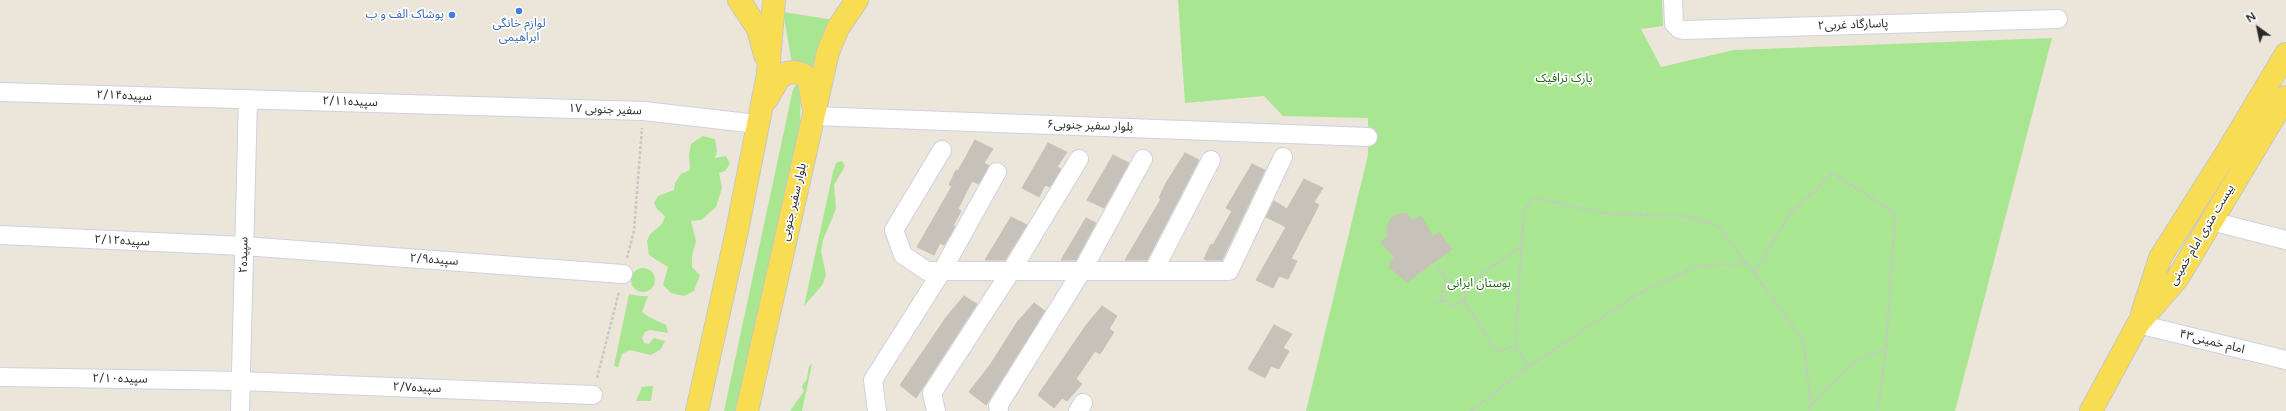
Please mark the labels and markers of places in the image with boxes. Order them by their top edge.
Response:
marker: لوازم خانگی ابراهیمی [514,6,524,16]
place label: پوشاک الف و ب [366,8,444,22]
marker: پوشاک الف و ب [447,10,457,20]
place label: لوازم خانگی ابراهیمی [492,17,546,45]

